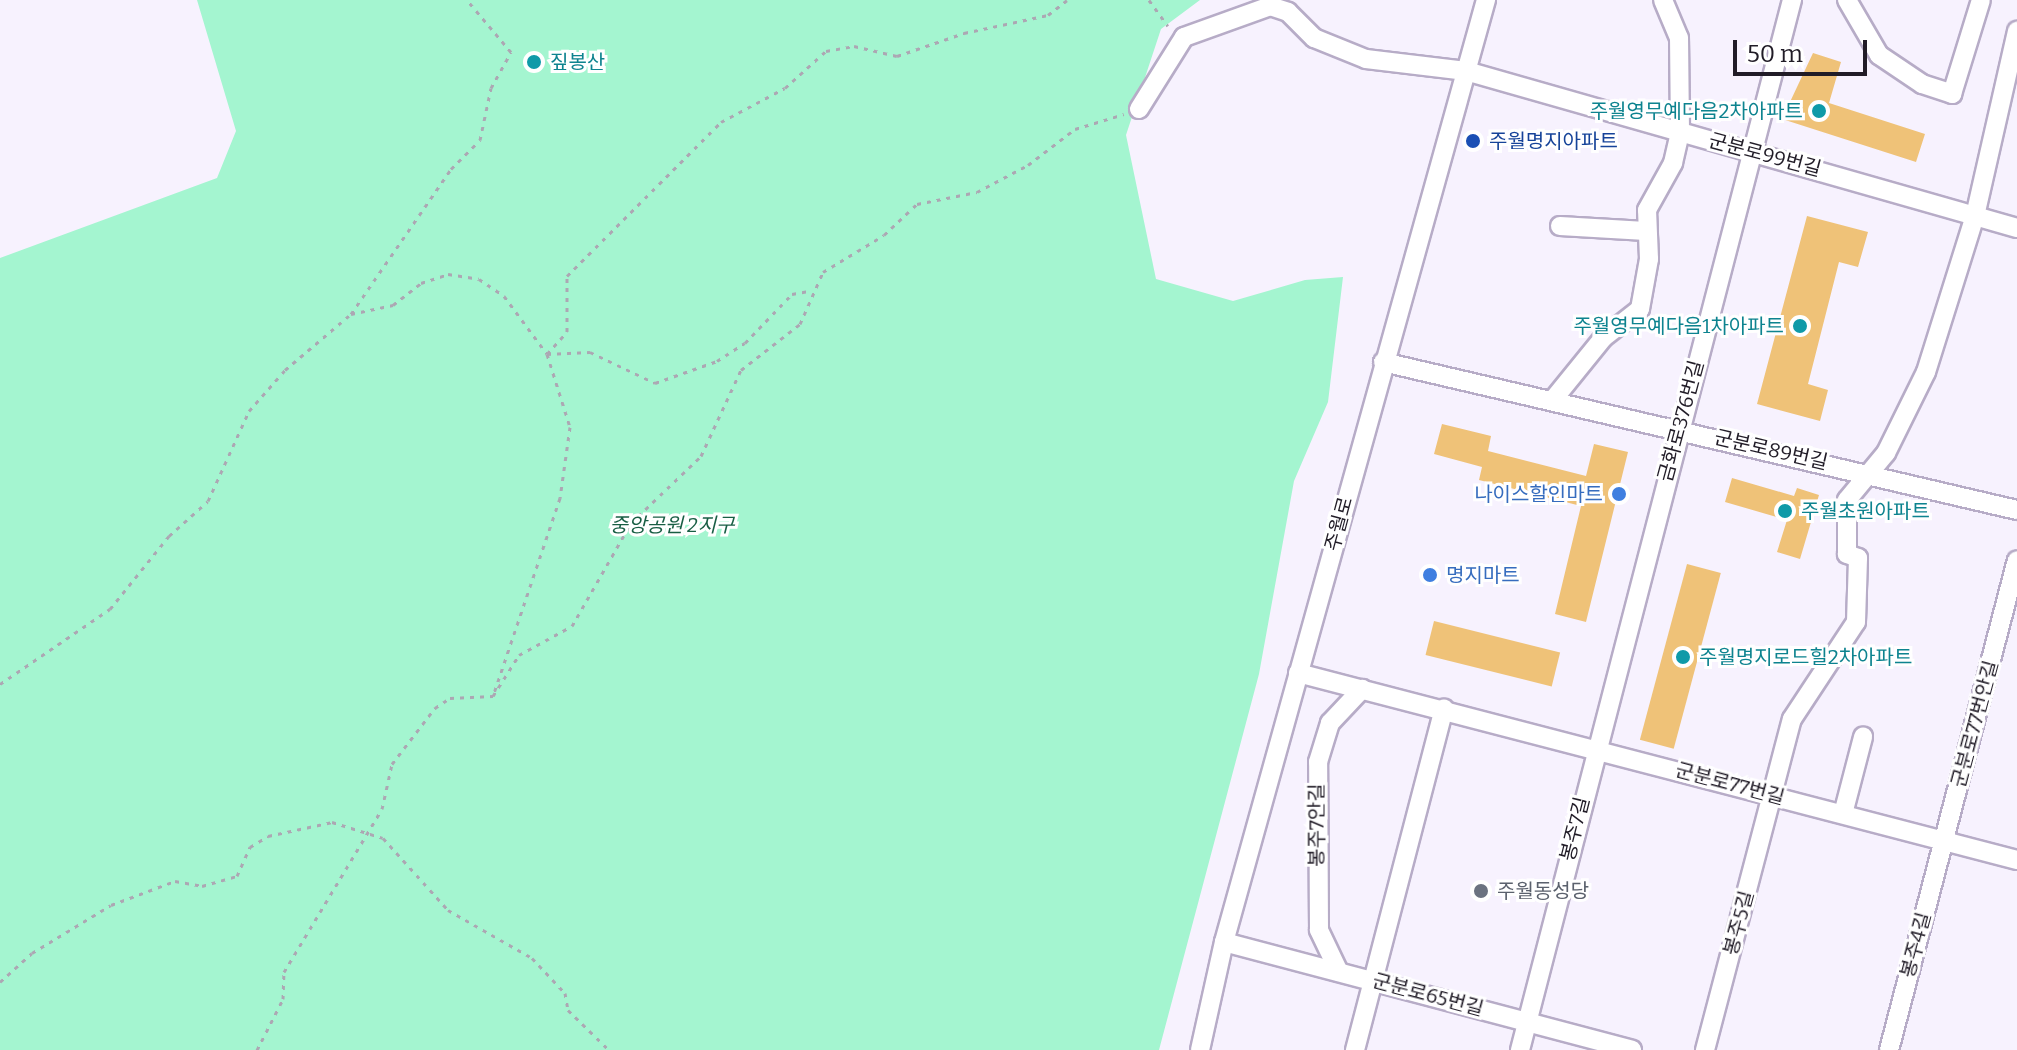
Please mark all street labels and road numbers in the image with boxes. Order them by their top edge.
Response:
street label: 군분로99번길 [1706,128,1824,182]
street label: 금화로376번길 [1653,358,1709,484]
street label: 군분로89번길 [1712,425,1830,475]
street label: 주월로 [1320,494,1358,554]
street label: 군분로77번안길 [1947,658,2003,790]
street label: 군분로77번길 [1673,758,1787,810]
street label: 봉주7안길 [1305,783,1329,867]
street label: 봉주7길 [1555,794,1595,864]
street label: 봉주5길 [1719,888,1759,958]
street label: 봉주4길 [1896,910,1936,980]
street label: 군분로65번길 [1370,969,1486,1021]

